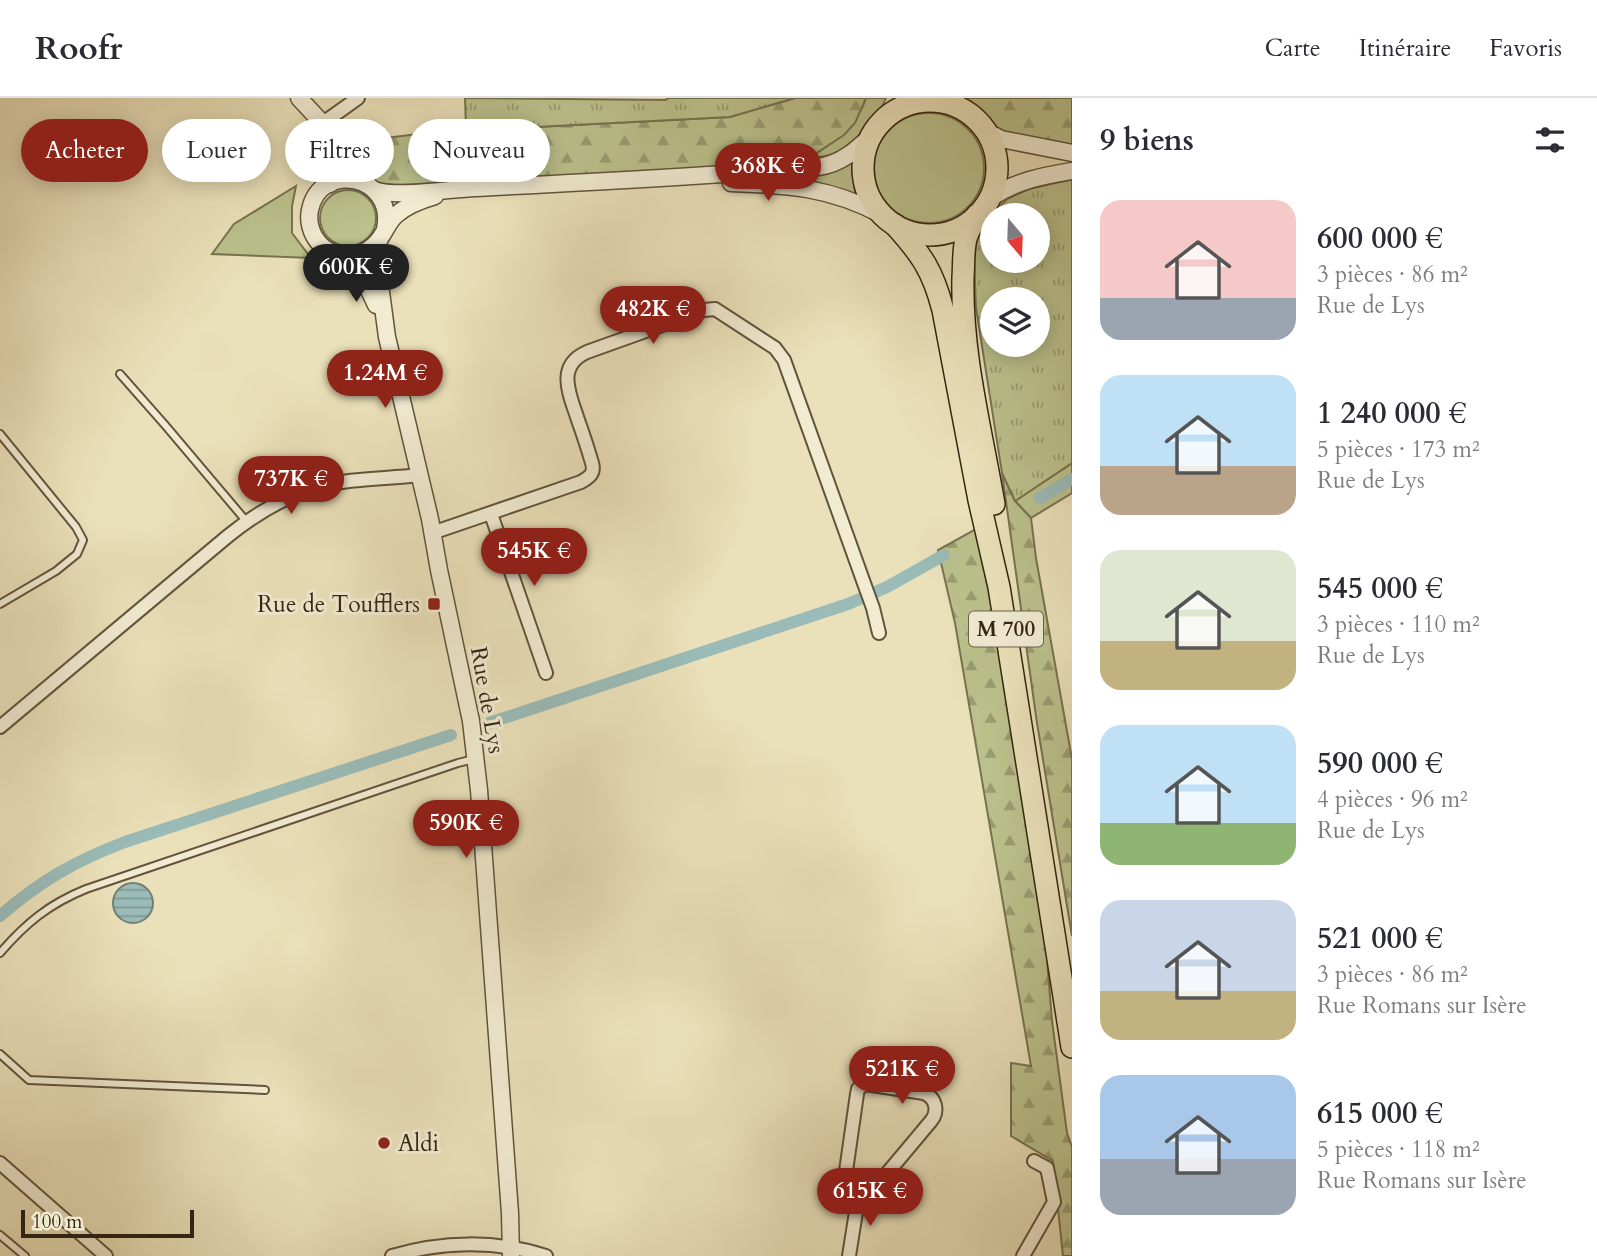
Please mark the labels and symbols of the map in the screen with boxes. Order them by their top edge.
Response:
pin: 368K € [711,144,825,203]
north arrow [980,203,1050,273]
pin: 600K € [299,244,413,304]
pin: 482K € [596,286,710,346]
pin: 1.24M € [320,350,450,410]
pin: 737K € [234,456,348,516]
pin: 545K € [477,528,591,588]
place label: Rue de Toufflers [257,589,420,620]
marker: Rue de Toufflers [426,596,442,612]
road number: M 700 [969,612,1043,646]
street label: Rue de Lys [463,644,512,756]
pin: 590K € [409,800,523,860]
pin: 521K € [845,1046,959,1106]
place label: Aldi [398,1128,439,1159]
marker: Aldi [376,1135,392,1151]
pin: 615K € [813,1168,927,1228]
scale bar [21,1207,194,1239]

